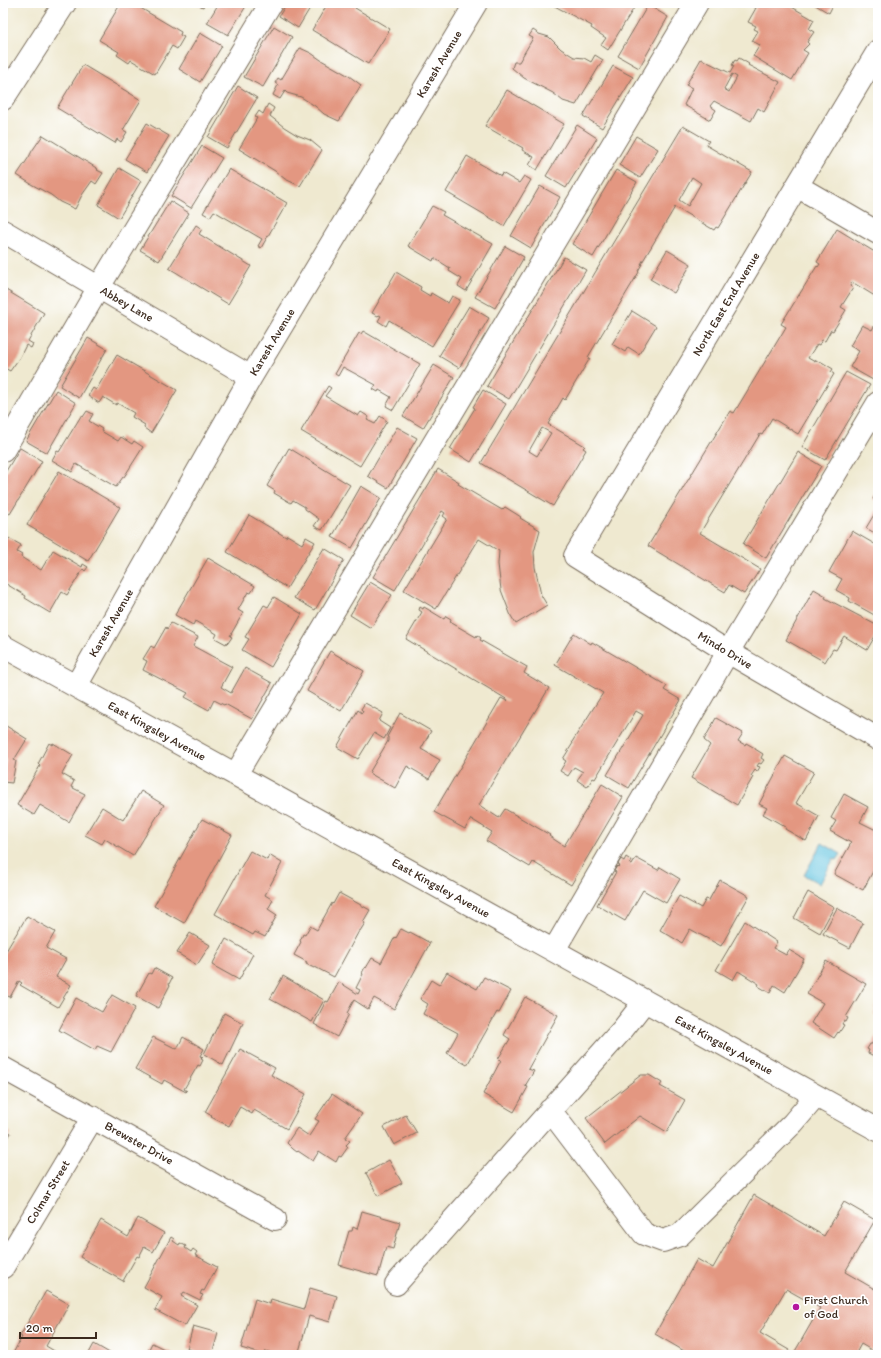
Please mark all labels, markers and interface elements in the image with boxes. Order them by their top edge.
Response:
street label: Karesh Avenue [413,27,465,100]
street label: North East End Avenue [689,249,763,358]
street label: Abbey Lane [98,283,156,325]
street label: Karesh Avenue [246,305,298,378]
street label: Karesh Avenue [86,586,136,660]
street label: Mindo Drive [695,628,755,672]
street label: East Kingsley Avenue [105,698,209,764]
street label: East Kingsley Avenue [389,855,493,921]
street label: East Kingsley Avenue [672,1012,776,1078]
street label: Brewster Drive [102,1118,176,1168]
street label: Colmar Street [23,1157,73,1227]
place label: First Church of God [804,1293,869,1321]
marker: First Church of God [791,1302,801,1312]
scale bar [20,1314,96,1340]
text: 20 m [26,1321,53,1335]

